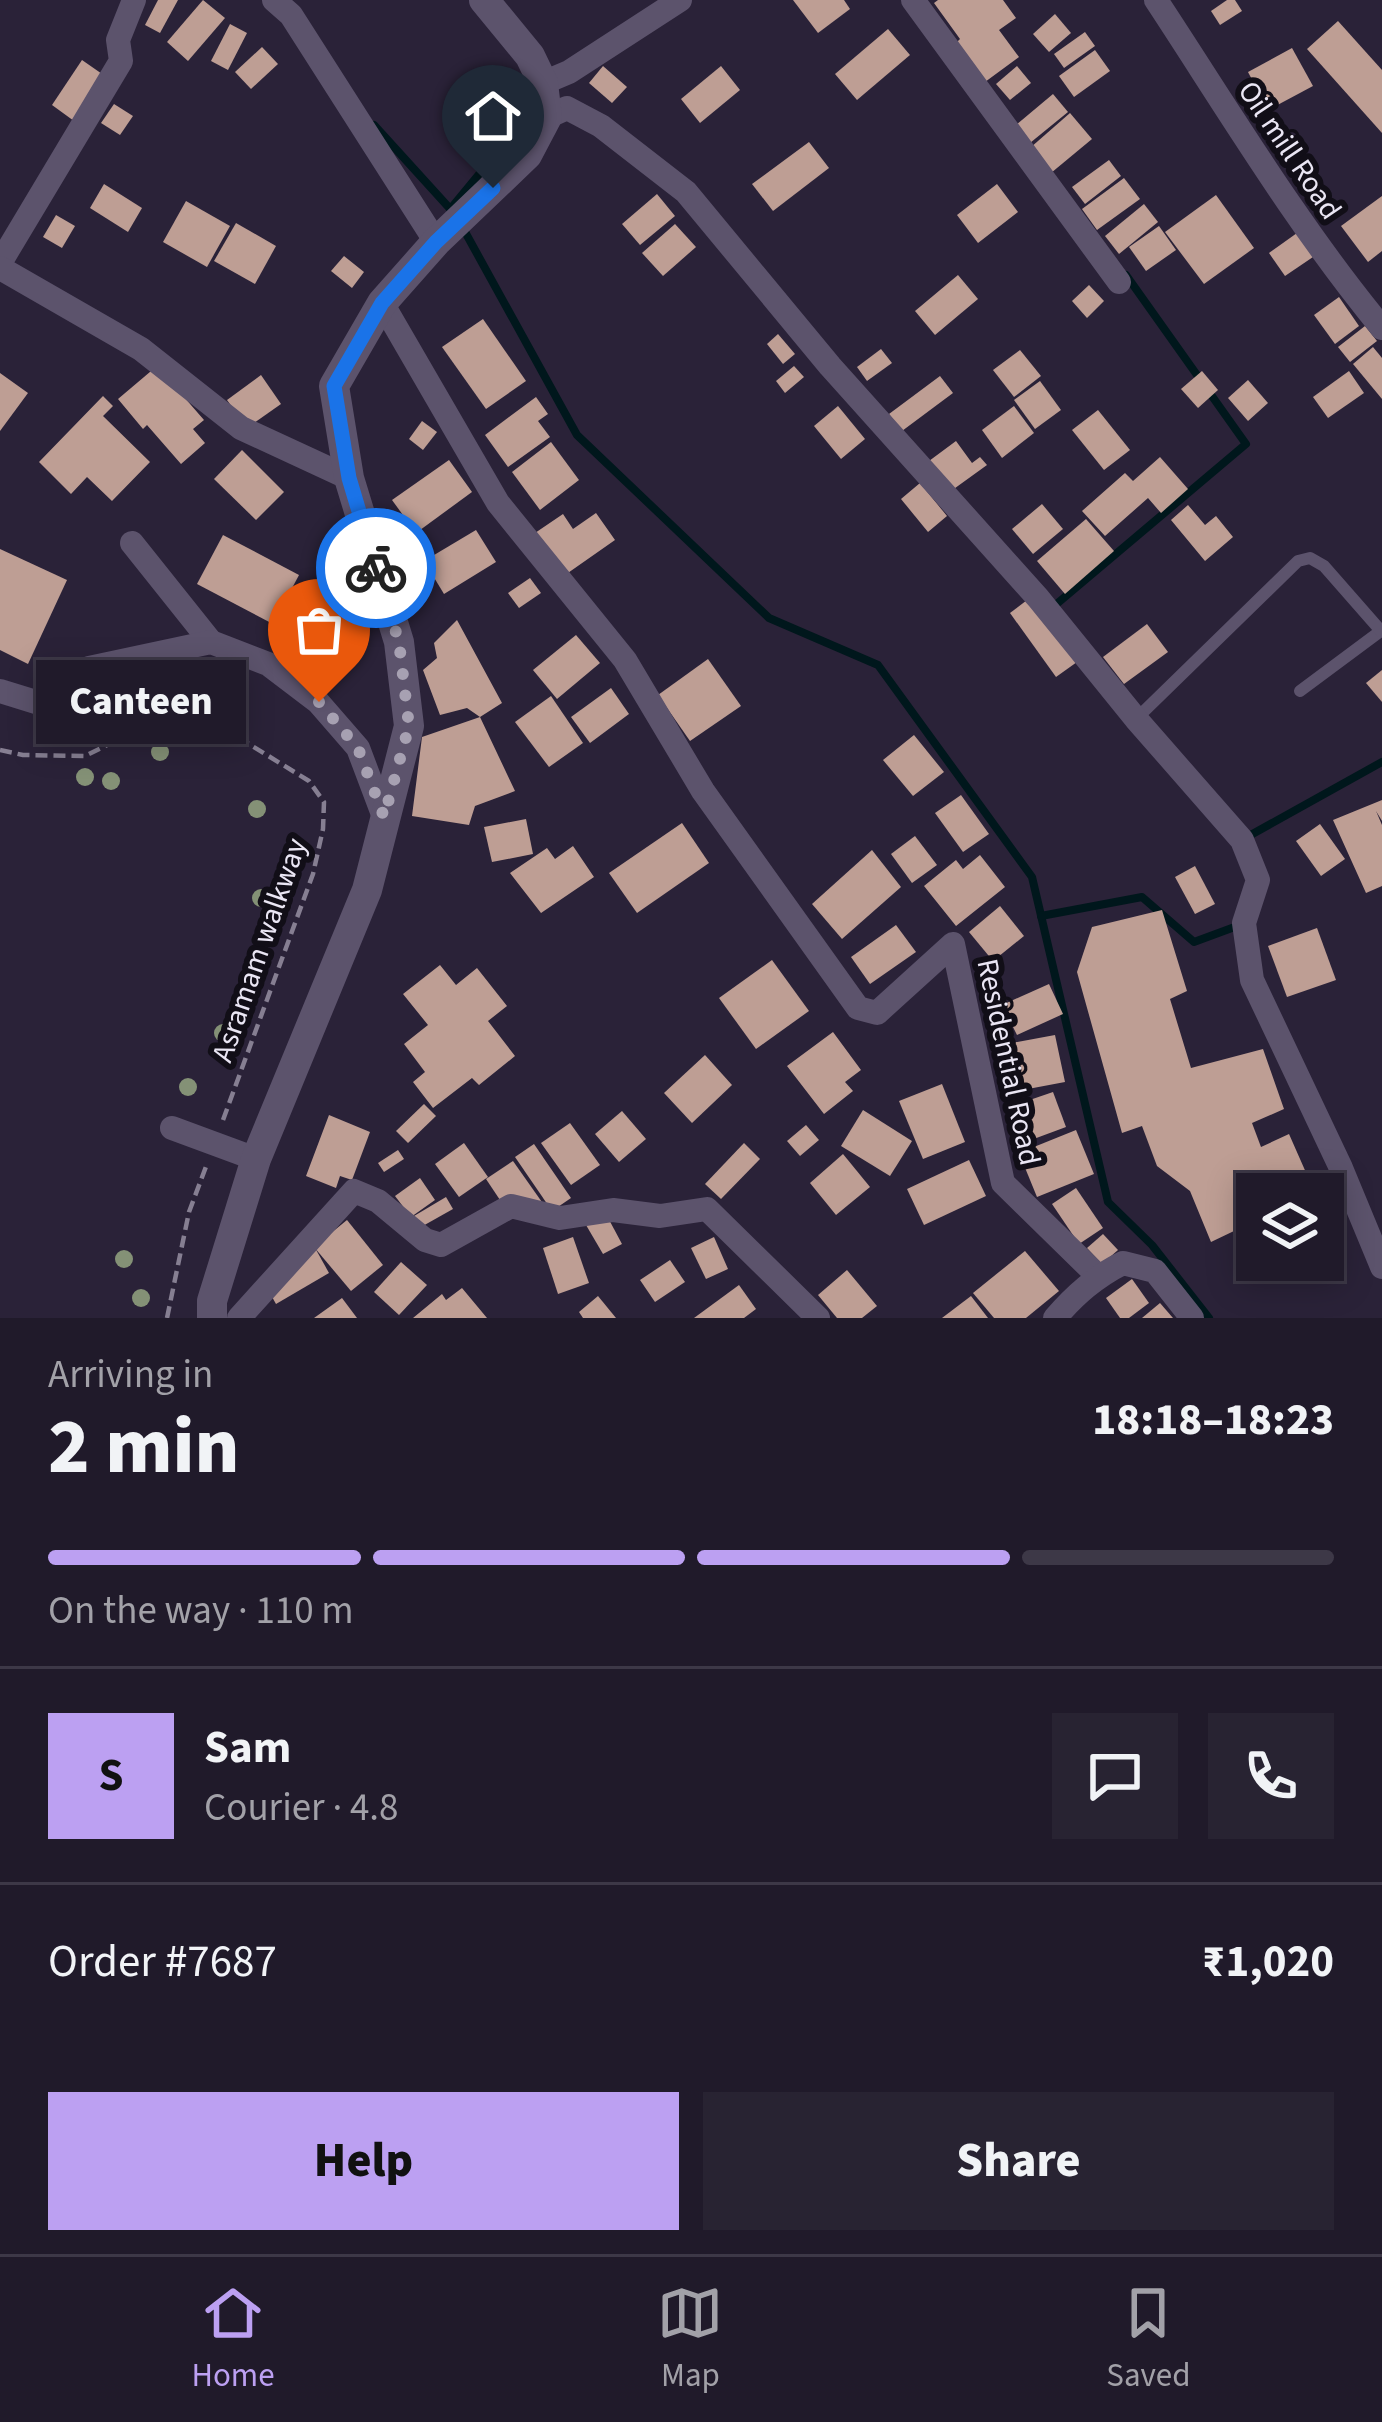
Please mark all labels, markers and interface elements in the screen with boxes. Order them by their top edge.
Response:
pin [442,65,544,188]
street label: Oil mill Road [1227,72,1352,228]
icon: home [460,83,526,149]
courier [316,508,436,628]
icon: bike [343,535,409,601]
pin [268,579,370,702]
icon: bag [286,597,352,663]
callout: Canteen [37,660,247,744]
text: Canteen [69,674,213,730]
street label: Asramam walkway [201,832,318,1068]
street label: Residential Road [966,955,1051,1169]
map controls [1236,1173,1344,1281]
button: layers [1236,1173,1344,1281]
text: Arriving in [48,1347,213,1403]
text: 18:18–18:23 [1092,1388,1334,1452]
text: 2 min [48,1392,240,1503]
text: On the way · 110 m [48,1583,354,1639]
button: chat [1052,1713,1178,1839]
button: phone [1208,1713,1334,1839]
text: Sam [204,1716,291,1780]
text: S [98,1744,124,1808]
text: Courier · 4.8 [204,1780,398,1836]
text: Order #7687 [48,1930,277,1994]
text: ₹1,020 [1202,1930,1334,1994]
button: Help [48,2092,679,2230]
button: Share [703,2092,1334,2230]
tab: Home [191,2280,275,2399]
tab: Map [657,2280,723,2399]
tab: Saved [1106,2280,1191,2399]

